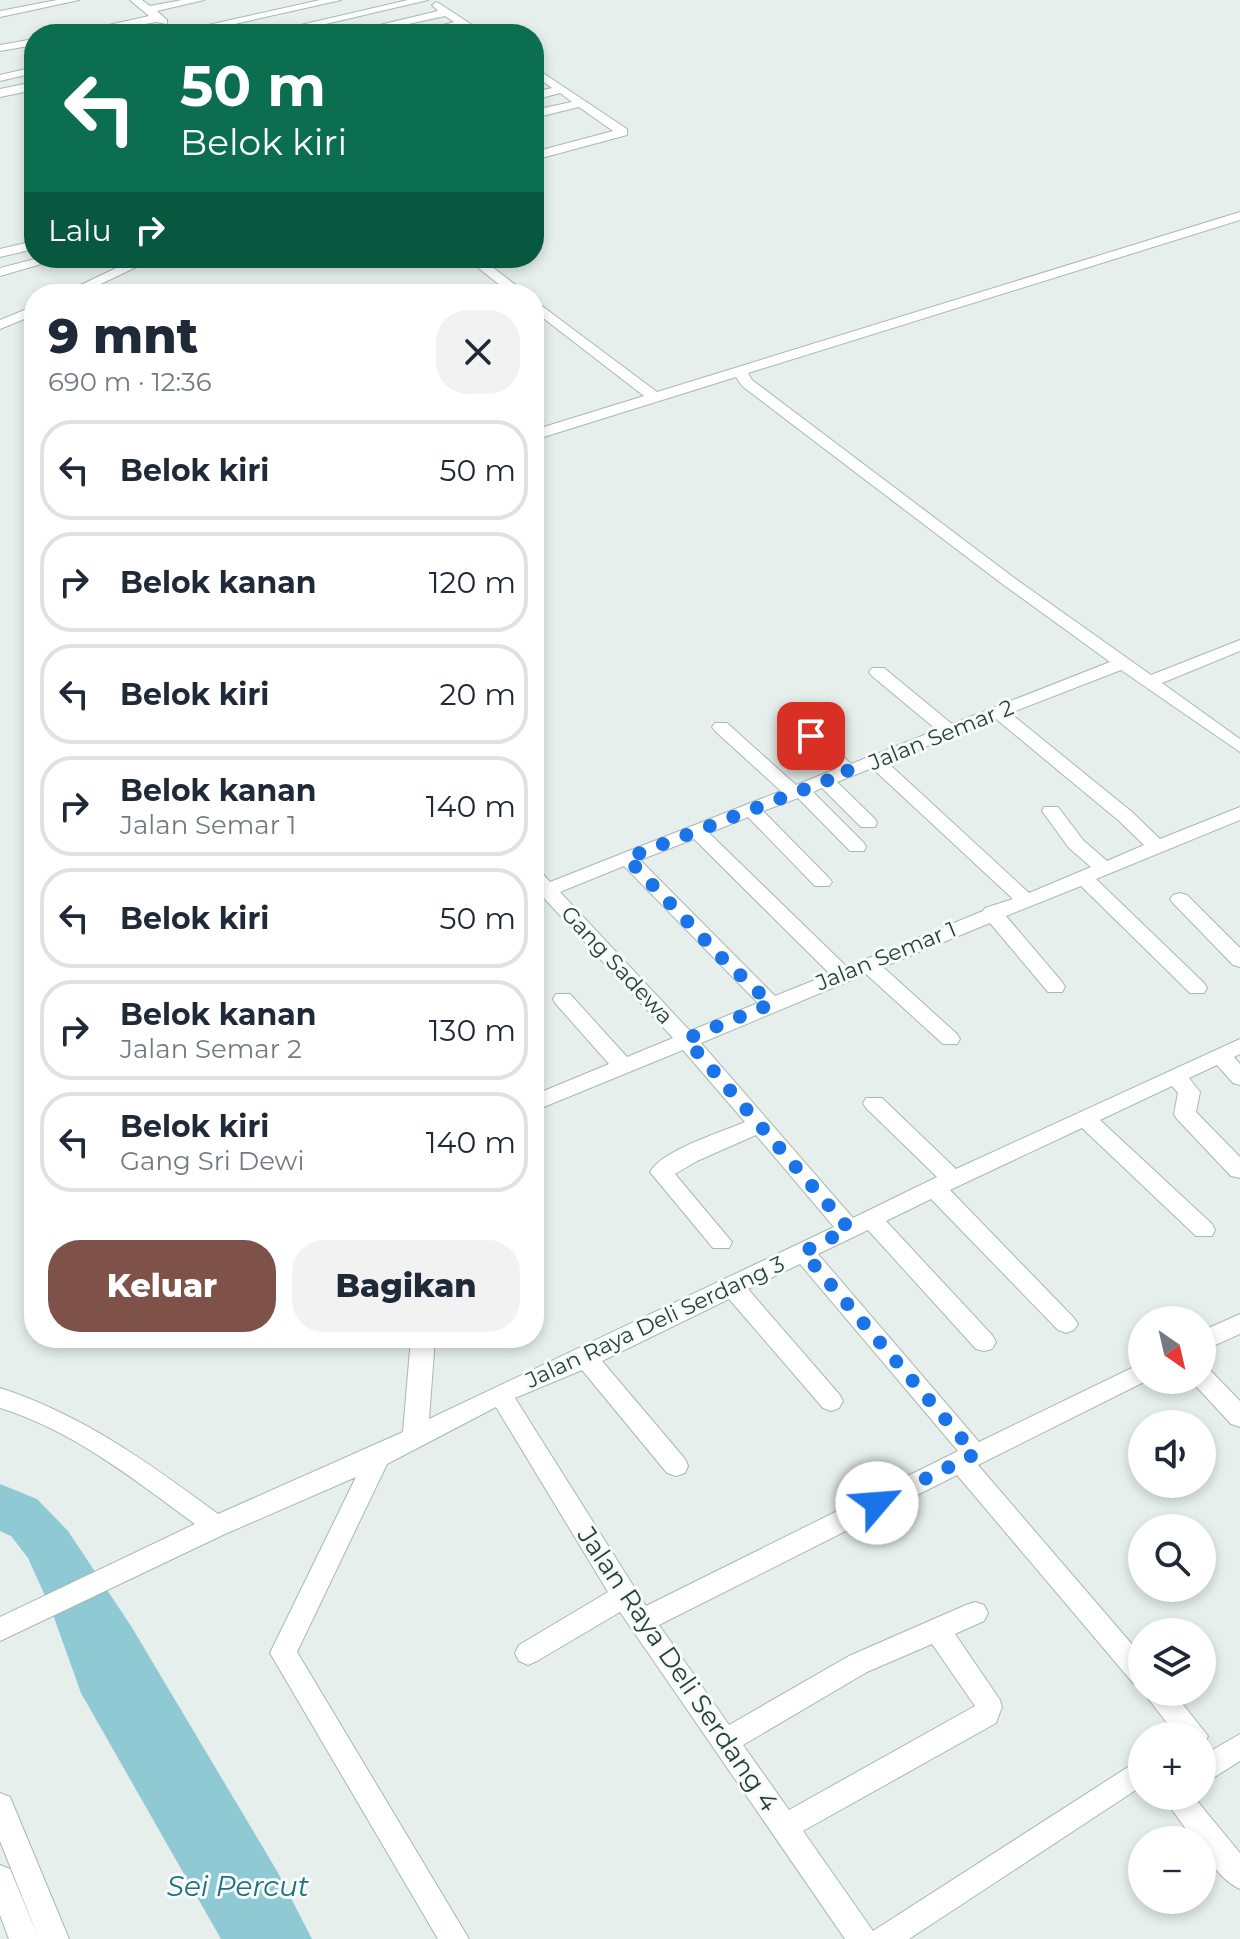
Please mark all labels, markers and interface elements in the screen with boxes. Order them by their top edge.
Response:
text: 50 m [180,52,326,120]
icon: left [48,56,152,160]
text: Belok kiri [180,120,347,164]
icon: right [128,208,172,252]
text: Lalu [48,212,112,249]
text: 9 mnt [48,307,198,365]
button: close [436,310,520,394]
text: 690 m · 12:36 [48,366,212,398]
icon: left [52,448,96,492]
text: Belok kiri [120,452,269,489]
text: 50 m [439,452,516,489]
icon: right [52,560,96,604]
text: Belok kanan [120,564,317,601]
text: 120 m [429,564,516,601]
icon: left [52,672,96,716]
text: Belok kiri [120,676,269,713]
text: 20 m [439,676,516,713]
street label: Jalan Semar 2 [864,694,1017,777]
pin [777,702,845,770]
icon: arrive [789,714,833,758]
text: Belok kanan [120,772,317,809]
icon: right [52,784,96,828]
text: 140 m [426,788,516,825]
text: Jalan Semar 1 [120,809,296,841]
icon: left [52,896,96,940]
text: Belok kiri [120,900,269,937]
text: 50 m [439,900,516,937]
street label: Gang Sadewa [555,900,679,1030]
street label: Jalan Semar 1 [811,916,960,997]
text: Belok kanan [120,996,317,1033]
icon: right [52,1008,96,1052]
text: 130 m [429,1012,516,1049]
text: Jalan Semar 2 [120,1033,302,1065]
text: Belok kiri [120,1108,269,1145]
icon: left [52,1120,96,1164]
text: 140 m [426,1124,516,1161]
text: Gang Sri Dewi [120,1145,304,1177]
button: Keluar [48,1240,276,1332]
button: Bagikan [292,1240,520,1332]
street label: Jalan Raya Deli Serdang 3 [520,1250,789,1394]
north arrow [1128,1306,1216,1394]
map controls [1128,1306,1216,1914]
button: sound [1128,1410,1216,1498]
position arrow [835,1461,919,1545]
button: search [1128,1514,1216,1602]
street label: Jalan Raya Deli Serdang 4 [570,1520,785,1817]
button: layers [1128,1618,1216,1706]
button: + [1128,1722,1216,1810]
button: − [1128,1826,1216,1914]
water label: Sei Percut [167,1869,310,1903]

